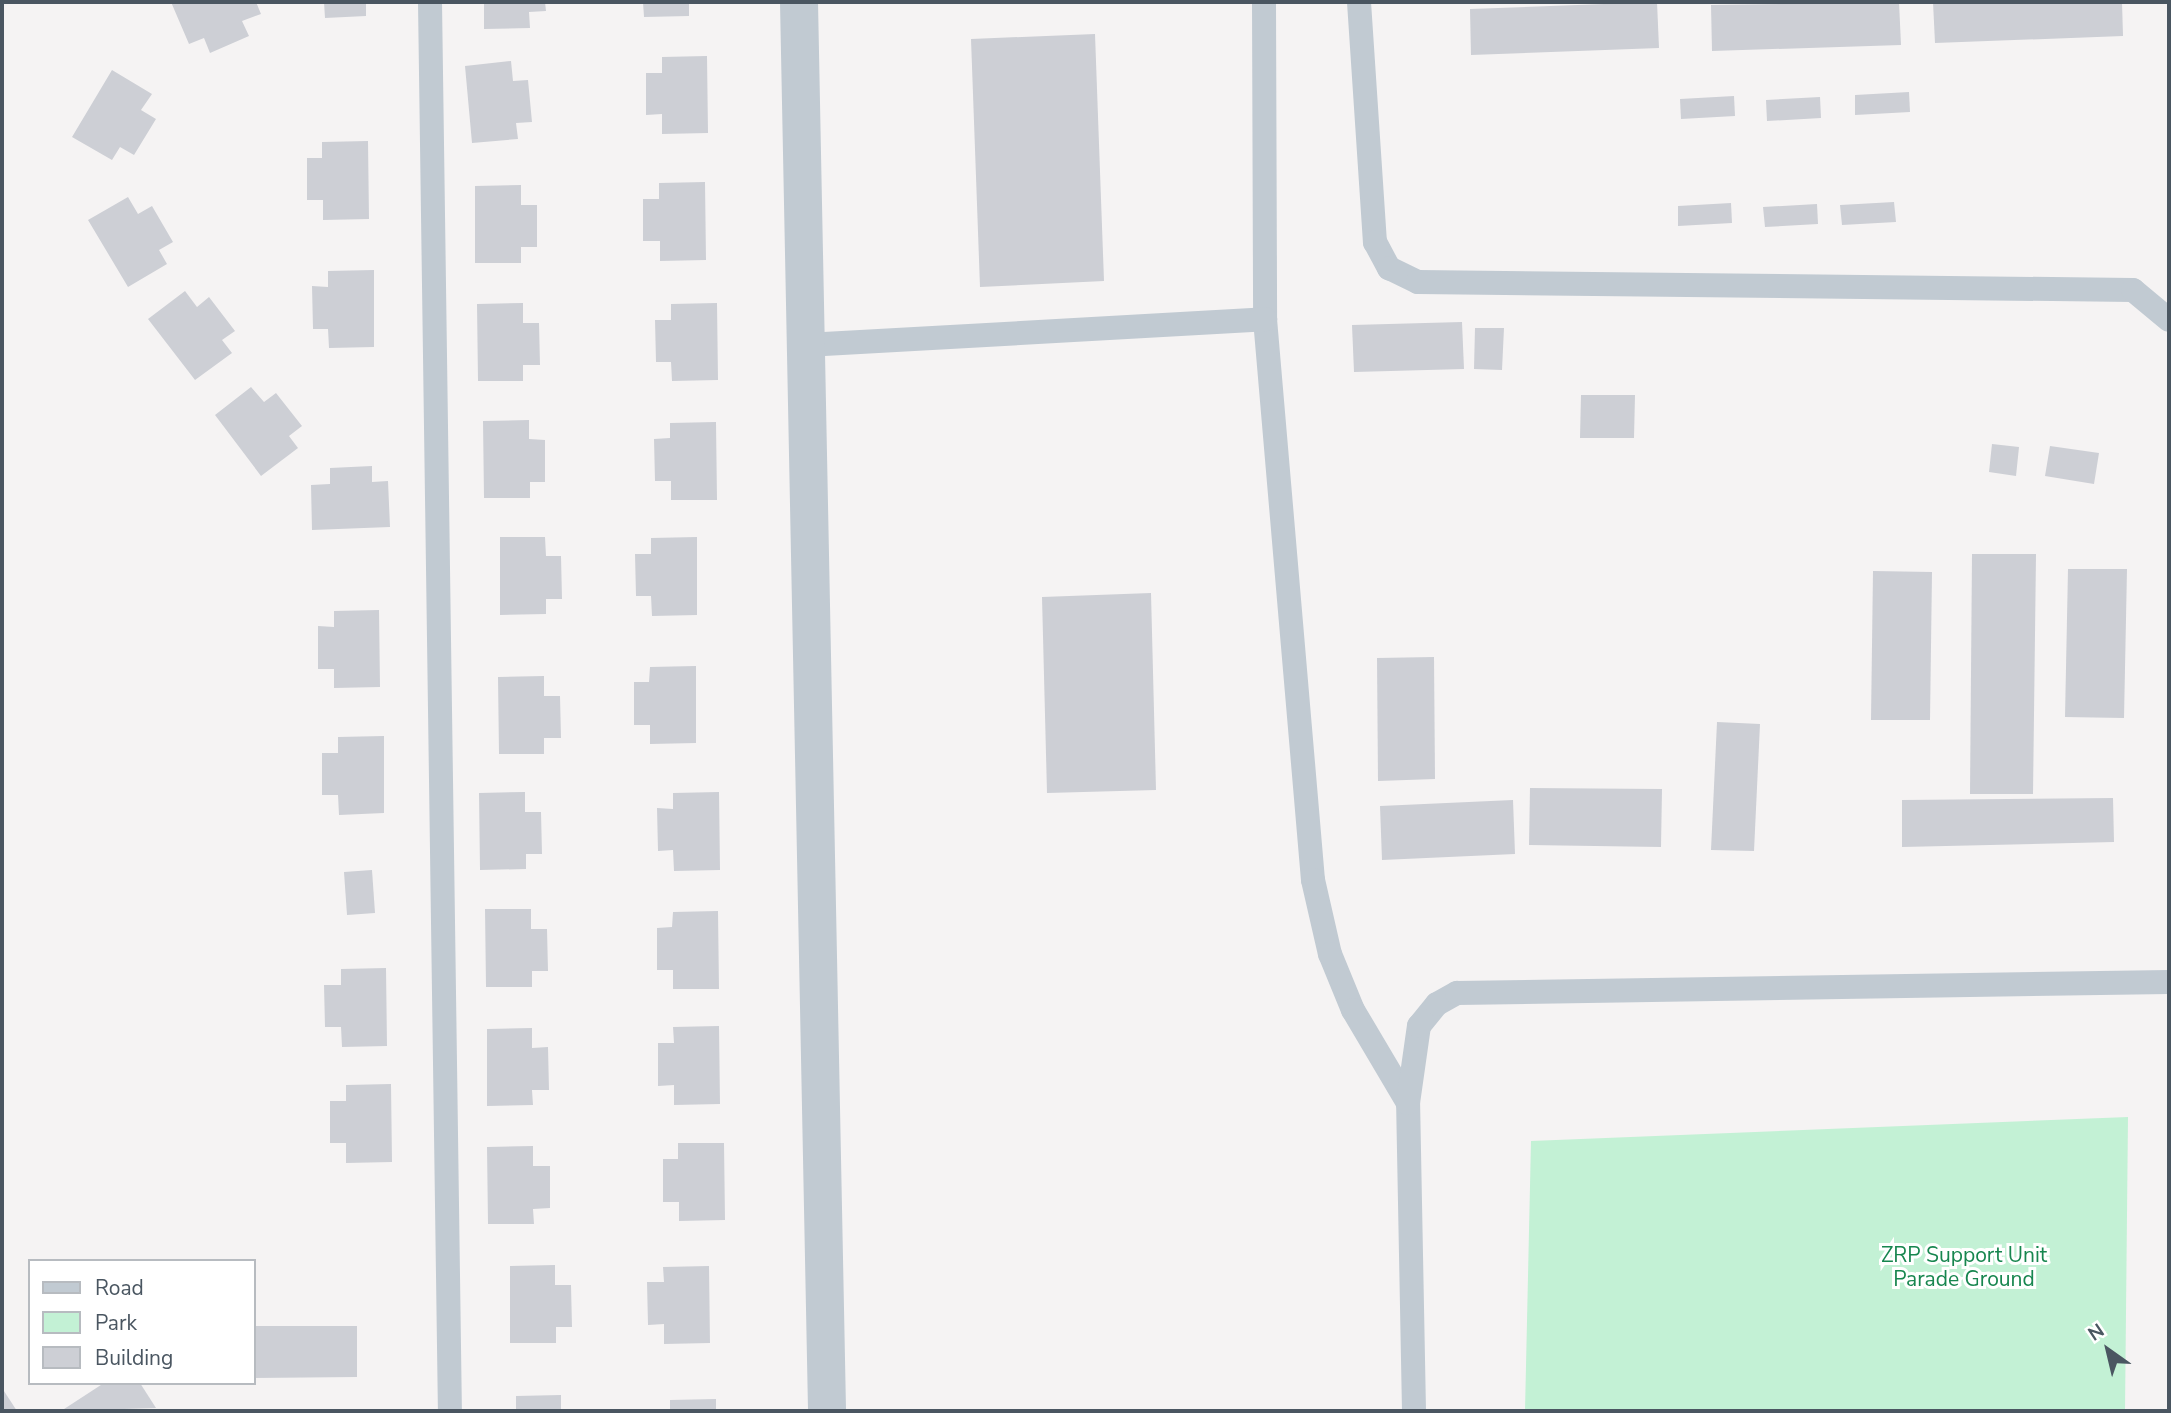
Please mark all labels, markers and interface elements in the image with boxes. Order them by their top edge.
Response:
park label: ZRP Support Unit Parade Ground [1881,1242,2047,1292]
legend [28,1259,256,1385]
text: Road [95,1274,144,1302]
text: Park [95,1309,137,1337]
north arrow [2073,1315,2143,1385]
text: N [2083,1318,2109,1347]
text: Building [95,1344,173,1372]

